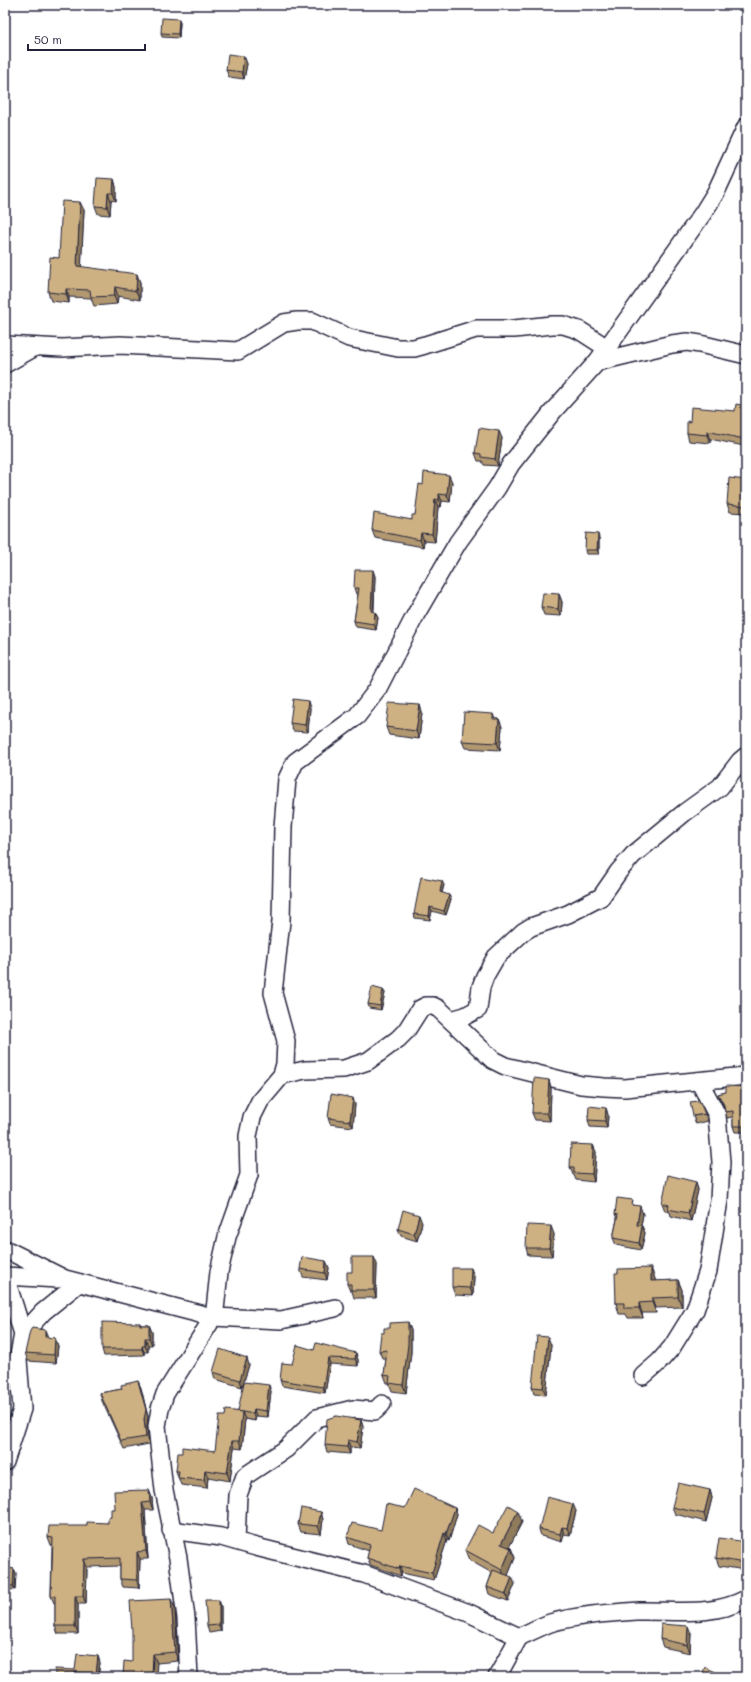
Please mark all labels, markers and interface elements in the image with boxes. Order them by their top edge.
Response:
scale bar [28,26,145,52]
text: 50 m [34,31,62,47]

